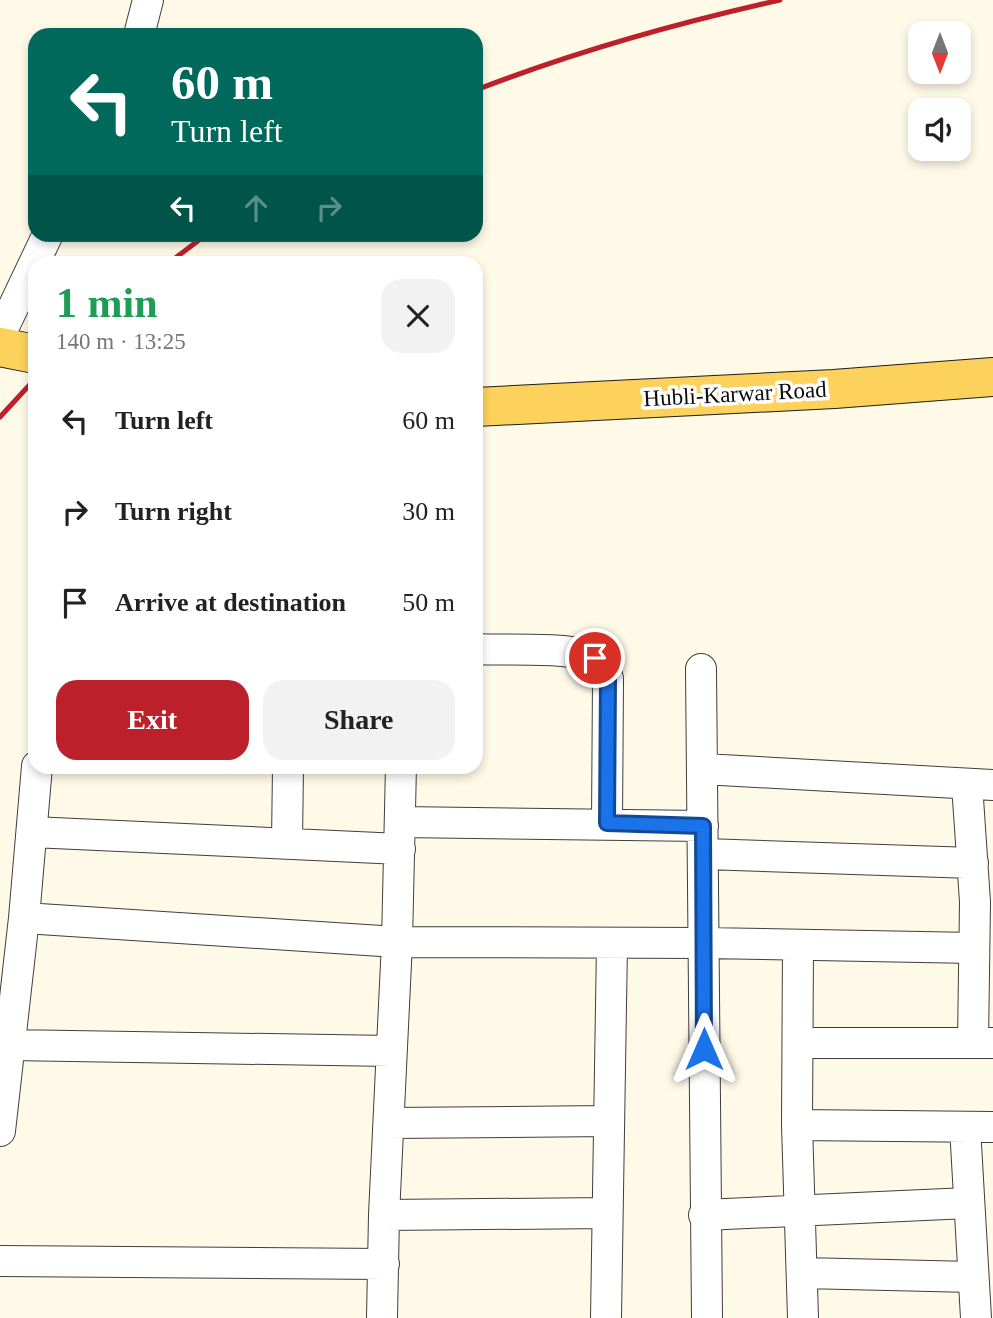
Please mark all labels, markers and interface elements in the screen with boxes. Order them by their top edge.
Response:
north arrow [908,21,971,84]
map controls [908,21,971,161]
text: 60 m [171,55,273,110]
icon: left [56,56,147,147]
button: sound [908,98,971,161]
text: Turn left [171,113,283,149]
icon: left [164,189,202,227]
icon: ahead [237,189,275,227]
icon: right [310,189,348,227]
button: close [381,279,455,353]
text: 1 min [56,280,158,326]
text: 140 m · 13:25 [56,329,186,354]
street label: Hubli-Karwar Road [643,377,828,411]
icon: left [56,402,94,440]
text: Turn left [115,406,213,435]
text: 60 m [402,406,455,435]
icon: right [56,493,94,531]
text: Turn right [115,497,232,526]
text: 30 m [402,497,455,526]
icon: arrive [56,584,94,622]
text: Arrive at destination [115,588,346,617]
text: 50 m [402,588,455,617]
pin [565,628,625,688]
icon: arrive [576,639,614,677]
button: Exit [56,680,249,760]
button: Share [263,680,455,760]
position arrow [667,1012,741,1086]

